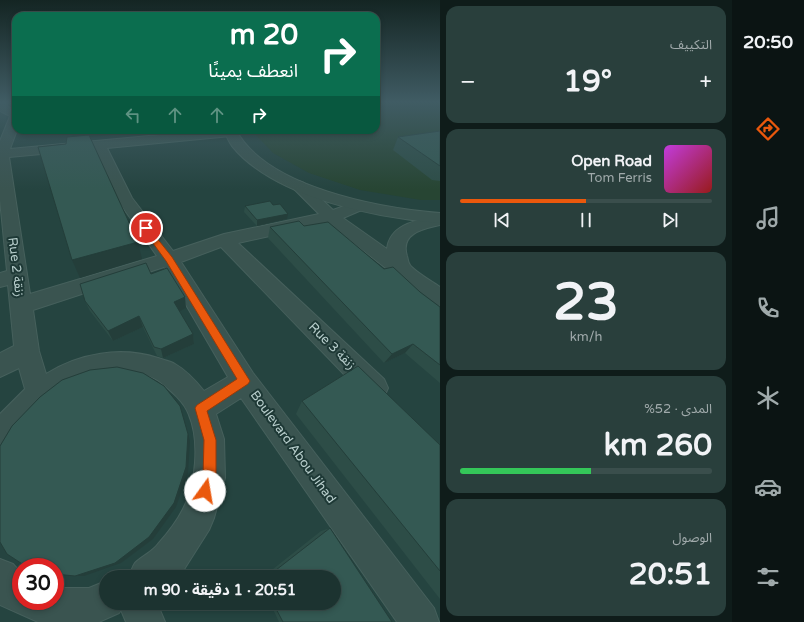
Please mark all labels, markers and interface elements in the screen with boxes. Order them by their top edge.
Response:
text: 20 m [230,18,298,52]
icon: right [312,28,364,80]
text: 20:50 [743,31,793,53]
text: التكييف [670,37,712,53]
text: انعطف يمينًا [208,60,298,82]
text: 19° [563,63,612,100]
text: − [460,69,476,95]
text: + [700,69,712,95]
icon: left [122,104,144,126]
icon: ahead [164,104,186,126]
icon: ahead [206,104,228,126]
icon: right [248,104,270,126]
icon: directions [754,115,782,143]
text: Open Road [571,152,652,170]
text: Tom Ferris [588,170,652,186]
icon: music [754,204,782,232]
icon: previous [491,209,513,231]
icon: pause [575,209,597,231]
icon: next [659,209,681,231]
pin [129,211,163,245]
icon: arrive [135,217,157,239]
street label: Rue 2 زنقة [4,236,28,298]
text: 23 [553,271,619,334]
icon: phone [754,294,782,322]
street label: Rue 3 زنقة [305,319,359,373]
text: km/h [570,329,602,345]
icon: climate [754,384,782,412]
street label: Boulevard Abou Jihad [247,387,339,507]
text: المدى · 52% [644,401,712,417]
text: 260 km [604,427,712,464]
position arrow [184,470,226,512]
icon: car [754,473,782,501]
text: الوصول [672,530,712,546]
text: 20:51 [629,556,712,593]
speed limit sign: 30 [12,558,64,610]
icon: filters [754,563,782,591]
text: 20:51 · 1 دقيقة · 90 m [144,581,296,599]

